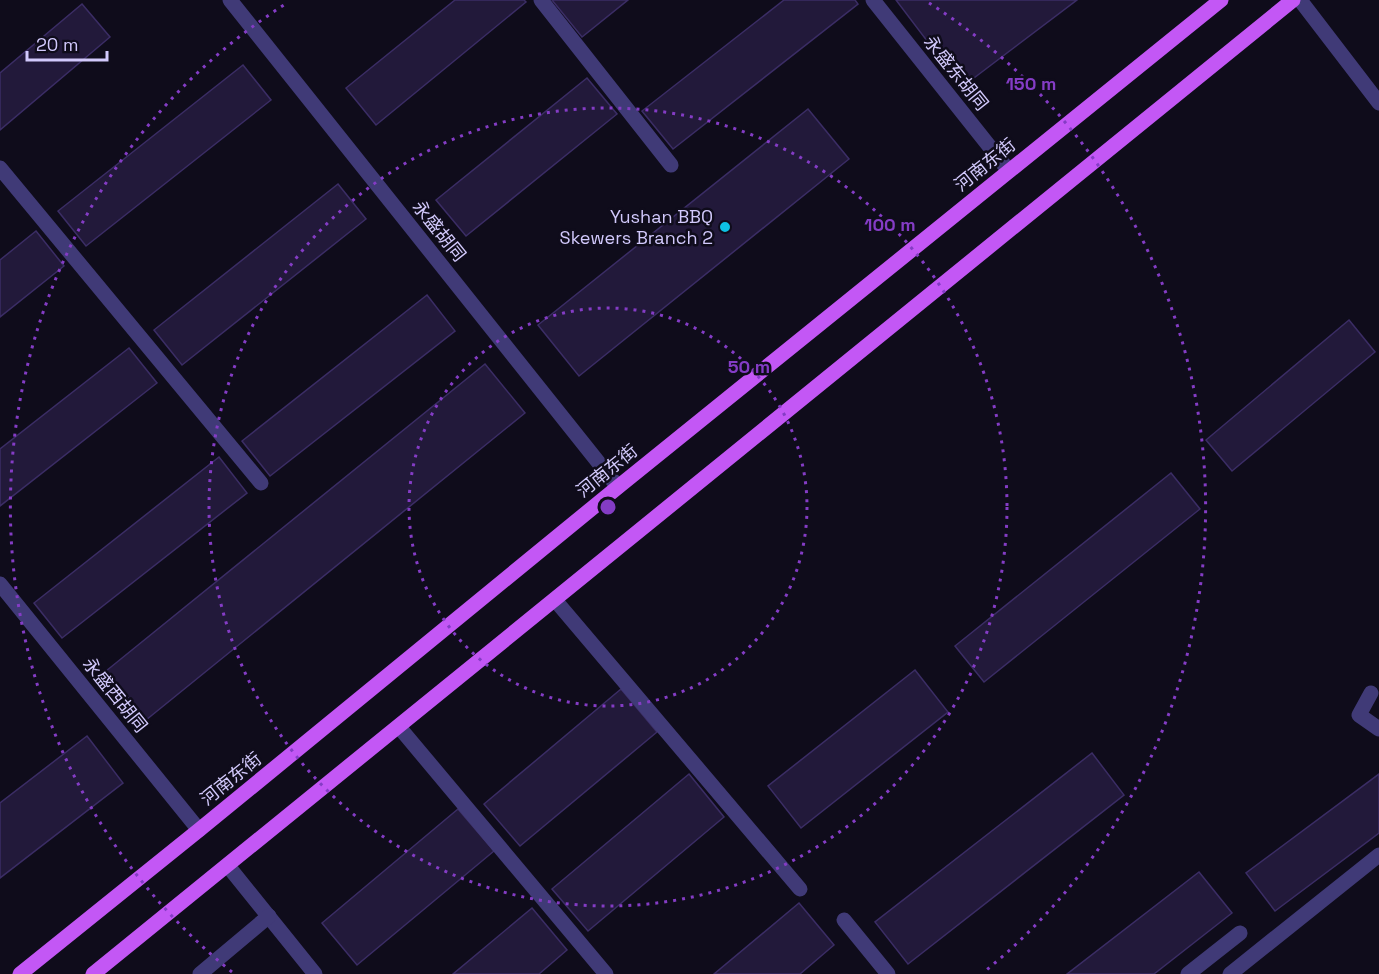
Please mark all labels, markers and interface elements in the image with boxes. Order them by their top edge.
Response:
scale bar [27,24,106,62]
street label: 永盛东胡同 [919,30,994,115]
text: 20 m [36,33,79,56]
text: 150 m [1006,72,1056,95]
street label: 河南东街 [949,133,1020,196]
street label: 永盛胡同 [408,195,471,266]
place label: Yushan BBQ Skewers Branch 2 [560,205,713,249]
text: 100 m [864,213,916,236]
marker: Yushan BBQ Skewers Branch 2 [718,220,732,234]
text: 50 m [728,355,770,378]
street label: 河南东街 [571,439,642,502]
centre of rings [598,497,618,517]
street label: 永盛西胡同 [78,652,153,737]
street label: 河南东街 [195,747,266,810]

